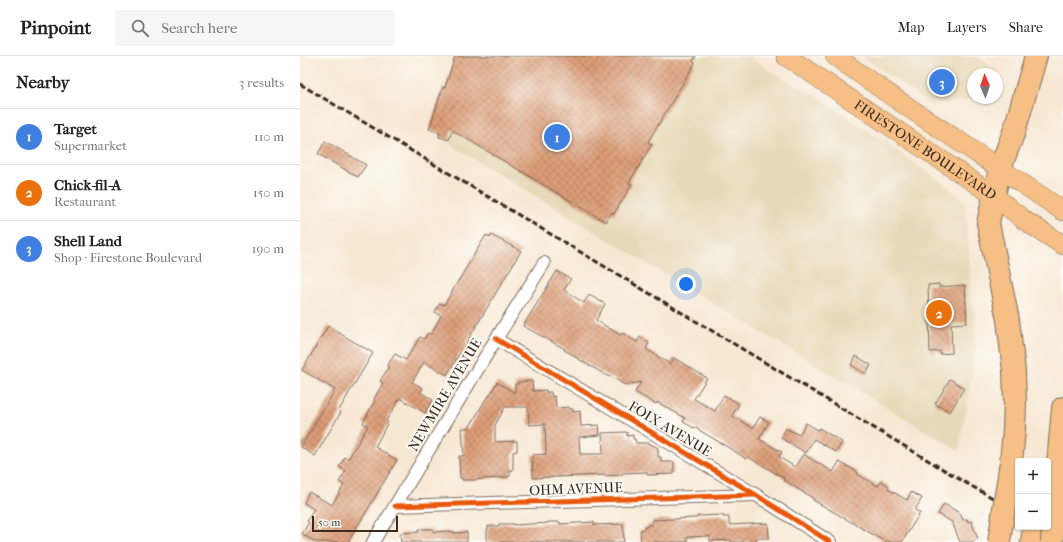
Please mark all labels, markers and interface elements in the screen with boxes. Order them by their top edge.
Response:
search box [115,10,395,46]
text: Pinpoint [20,17,91,39]
icon: search [129,17,151,39]
text: Search here [161,19,237,37]
text: Map [898,19,925,36]
text: Layers [947,19,987,36]
text: Share [1009,19,1043,36]
pin: 3 [929,67,955,97]
north arrow [967,68,1003,104]
text: Nearby [16,72,70,92]
text: 3 results [239,75,284,90]
street label: FIRESTONE BOULEVARD [851,96,1000,204]
text: Target [54,120,97,138]
pin: 1 [544,122,570,152]
text: 1 [27,129,31,144]
text: 110 m [254,129,284,144]
text: Supermarket [54,138,127,153]
text: Chick-fil-A [54,176,121,194]
text: 2 [26,185,32,200]
text: 150 m [253,185,284,200]
text: Restaurant [54,194,116,209]
text: Shell Land [54,232,122,250]
text: 3 [26,241,32,256]
text: 190 m [252,241,284,256]
text: Shop · Firestone Boulevard [54,250,202,265]
your location [676,274,696,294]
pin: 2 [926,298,952,328]
street label: NEWMIRE AVENUE [405,335,486,455]
street label: FOIX AVENUE [625,398,715,461]
map controls [1015,458,1051,530]
button: + [1015,458,1051,494]
street label: OHM AVENUE [529,479,624,499]
button: − [1015,494,1051,530]
scale bar [312,514,398,533]
text: 50 m [318,516,340,529]

